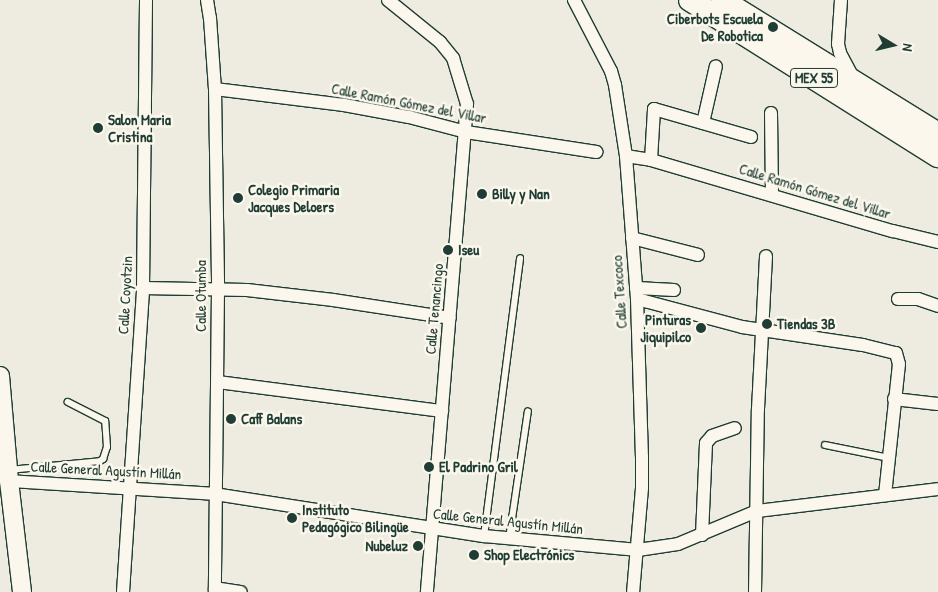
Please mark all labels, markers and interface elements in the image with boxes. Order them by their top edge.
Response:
place label: Ciberbots Escuela De Robotica [667,9,763,44]
north arrow [868,20,918,70]
marker: Ciberbots Escuela De Robotica [767,21,779,33]
text: N [898,42,918,53]
road number: MEX 55 [789,66,839,90]
street label: Calle Ramón Gómez del Villar [330,79,488,127]
place label: Salon Maria Cristina [108,110,171,145]
marker: Salon Maria Cristina [92,122,104,134]
street label: Calle Ramón Gómez del Villar [737,159,893,223]
place label: Colegio Primaria Jacques Deloers [248,180,339,215]
place label: Billy y Nan [492,185,550,203]
marker: Billy y Nan [476,188,488,200]
marker: Colegio Primaria Jacques Deloers [232,192,244,204]
place label: Iseu [458,241,479,259]
marker: Iseu [442,244,454,256]
street label: Calle Coyotzin [114,255,136,335]
street label: Calle Texcoco [607,255,631,329]
street label: Calle Otumba [192,260,210,332]
street label: Calle Tenancingo [421,263,447,355]
place label: Pinturas Jiquipilco [640,310,691,345]
place label: Tiendas 3B [777,315,835,333]
marker: Tiendas 3B [761,318,773,330]
marker: Pinturas Jiquipilco [695,322,707,334]
place label: Caff Balans [241,410,302,428]
marker: Caff Balans [225,413,237,425]
street label: Calle General Agustín Millán [30,457,182,483]
place label: El Padrino Gril [439,458,518,476]
marker: El Padrino Gril [423,461,435,473]
place label: Instituto Pedagógico Bilingüe [302,500,409,535]
street label: Calle General Agustín Millán [432,504,584,538]
marker: Instituto Pedagógico Bilingüe [286,512,298,524]
place label: Nubeluz [365,537,408,555]
marker: Nubeluz [412,540,424,552]
place label: Shop Electrónics [484,546,574,564]
marker: Shop Electrónics [468,549,480,561]

